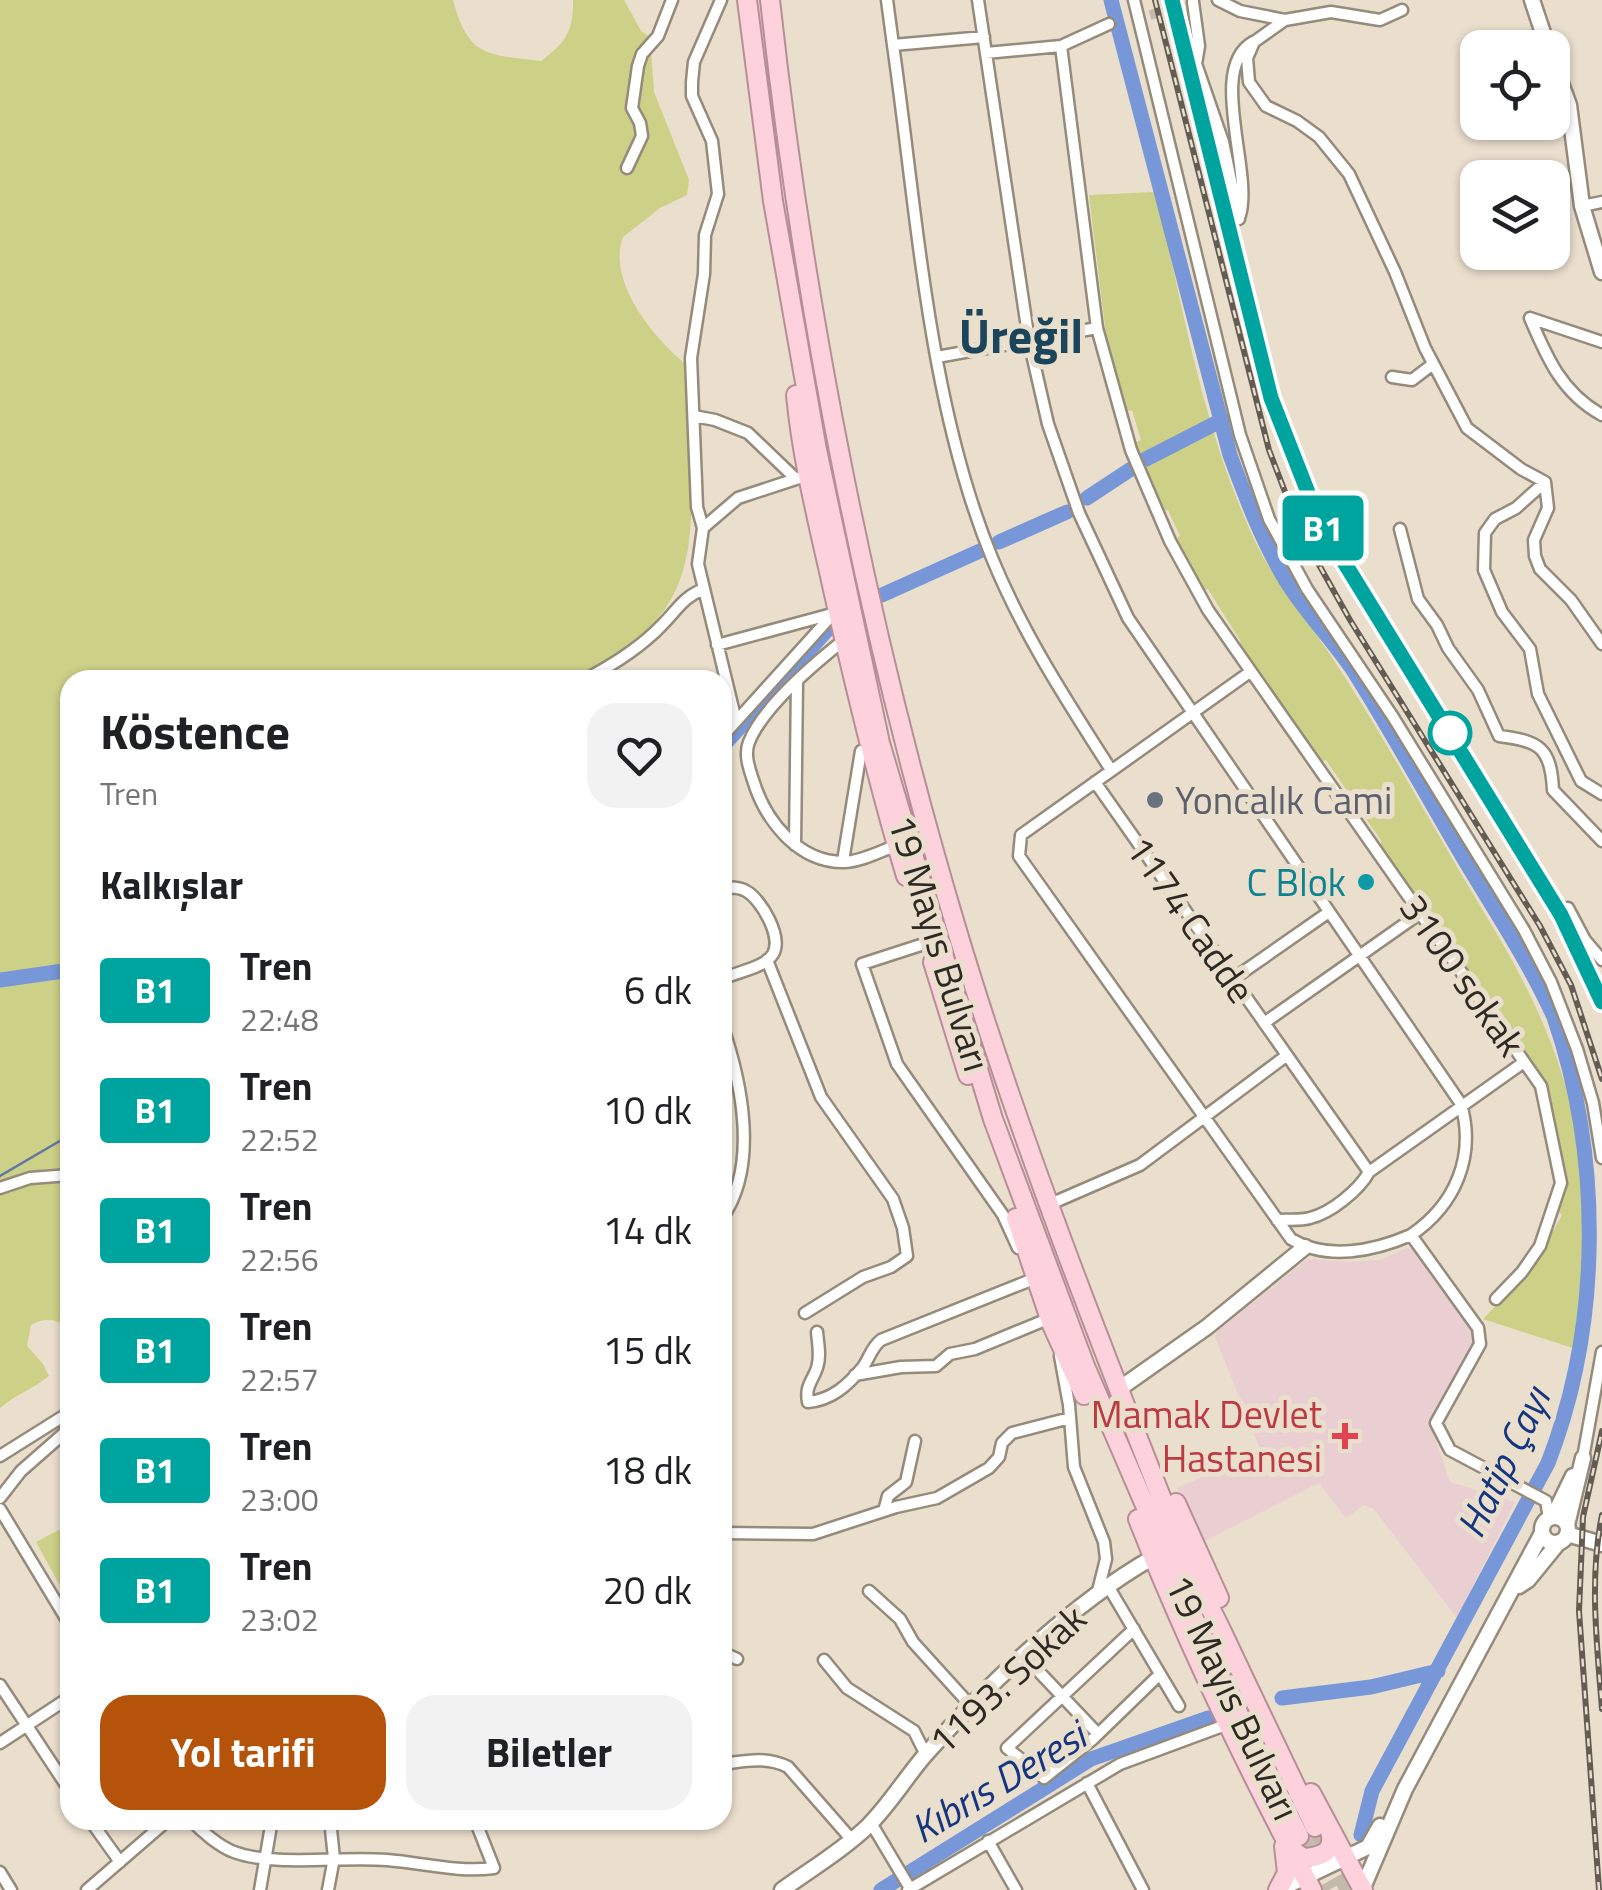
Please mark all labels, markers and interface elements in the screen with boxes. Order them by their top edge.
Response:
map controls [1460,30,1570,270]
button: locate [1460,30,1570,140]
button: layers [1460,160,1570,270]
district label: Üreğil [959,299,1083,372]
line badge: B1 [1278,496,1368,560]
text: B1 [1303,501,1343,555]
text: Köstence [100,695,290,768]
button: heart [587,703,692,808]
unlabelled marker [1429,712,1471,754]
text: Tren [100,769,158,817]
place label: Yoncalık Cami [1175,771,1392,829]
marker: Yoncalık Cami [1144,789,1166,811]
street label: 19 Mayıs Bulvarı [873,808,1007,1078]
street label: 1174 Cadde [1112,823,1270,1015]
place label: C Blok [1247,853,1346,911]
text: Kalkışlar [100,856,243,914]
marker: C Blok [1355,871,1377,893]
street label: 3100 sokak [1386,882,1540,1068]
text: Tren [240,937,313,995]
text: 6 dk [624,961,692,1019]
text: B1 [135,963,175,1017]
text: 22:48 [240,995,319,1043]
text: Tren [240,1057,313,1115]
text: 10 dk [603,1081,692,1139]
text: B1 [135,1083,175,1137]
text: 22:52 [240,1115,319,1163]
text: Tren [240,1177,313,1235]
text: 14 dk [603,1201,692,1259]
text: B1 [135,1203,175,1257]
text: 22:56 [240,1235,319,1283]
text: Tren [240,1297,313,1355]
text: 15 dk [603,1321,692,1379]
text: B1 [135,1323,175,1377]
text: 22:57 [240,1355,319,1403]
water label: Hatip Çayı [1440,1374,1567,1548]
place label: Mamak Devlet Hastanesi [1091,1385,1322,1487]
text: Tren [240,1417,313,1475]
marker: Mamak Devlet Hastanesi [1332,1423,1358,1449]
text: 18 dk [603,1441,692,1499]
text: B1 [135,1443,175,1497]
text: 23:00 [240,1475,319,1523]
text: Tren [240,1537,313,1595]
text: 20 dk [603,1561,692,1619]
text: B1 [135,1563,175,1617]
street label: 19 Mayıs Bulvarı [1151,1565,1315,1829]
street label: 1193. Sokak [915,1590,1099,1768]
text: 23:02 [240,1595,319,1643]
button: Yol tarifi [100,1695,386,1810]
button: Biletler [406,1695,692,1810]
water label: Kıbrıs Deresi [899,1703,1101,1858]

